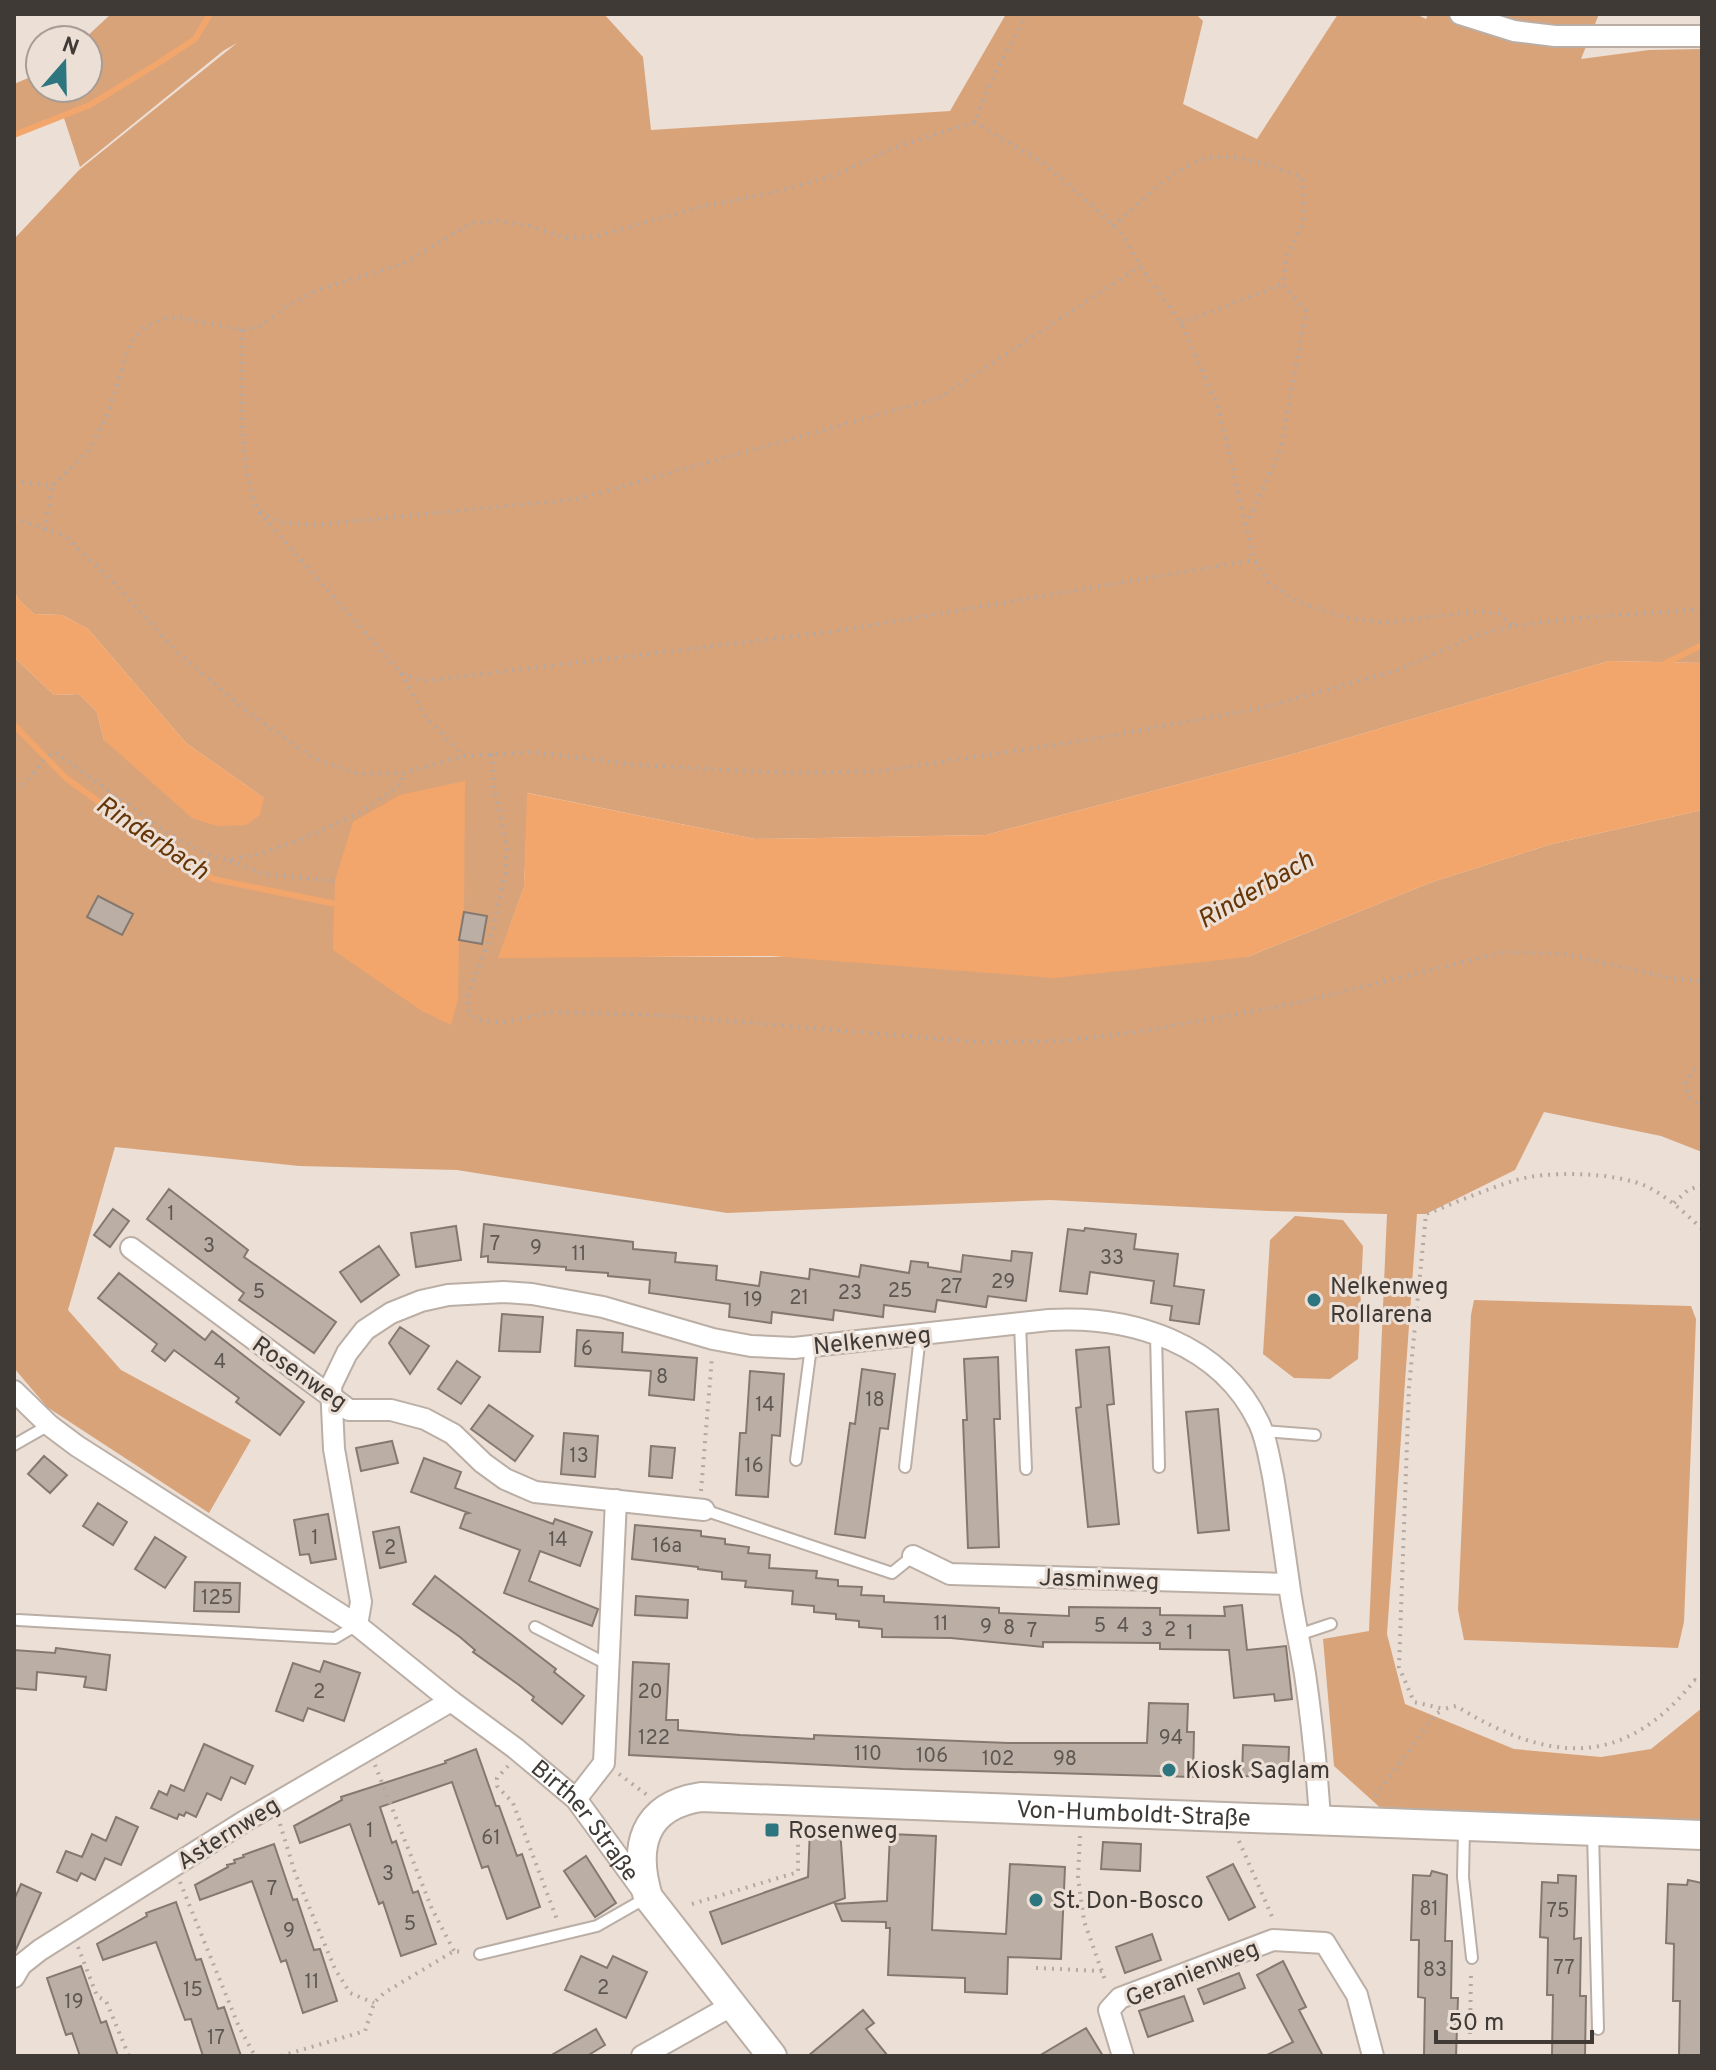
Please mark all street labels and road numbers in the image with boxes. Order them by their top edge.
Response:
street label: Nelkenweg [812,1321,933,1363]
street label: Rosenweg [245,1331,352,1418]
street label: Jasminweg [1038,1564,1160,1598]
street label: Birther Straße [524,1754,644,1888]
street label: Asternweg [172,1791,286,1878]
street label: Von-Humboldt-Straße [1016,1796,1251,1835]
street label: Geranienweg [1122,1934,1264,2015]

